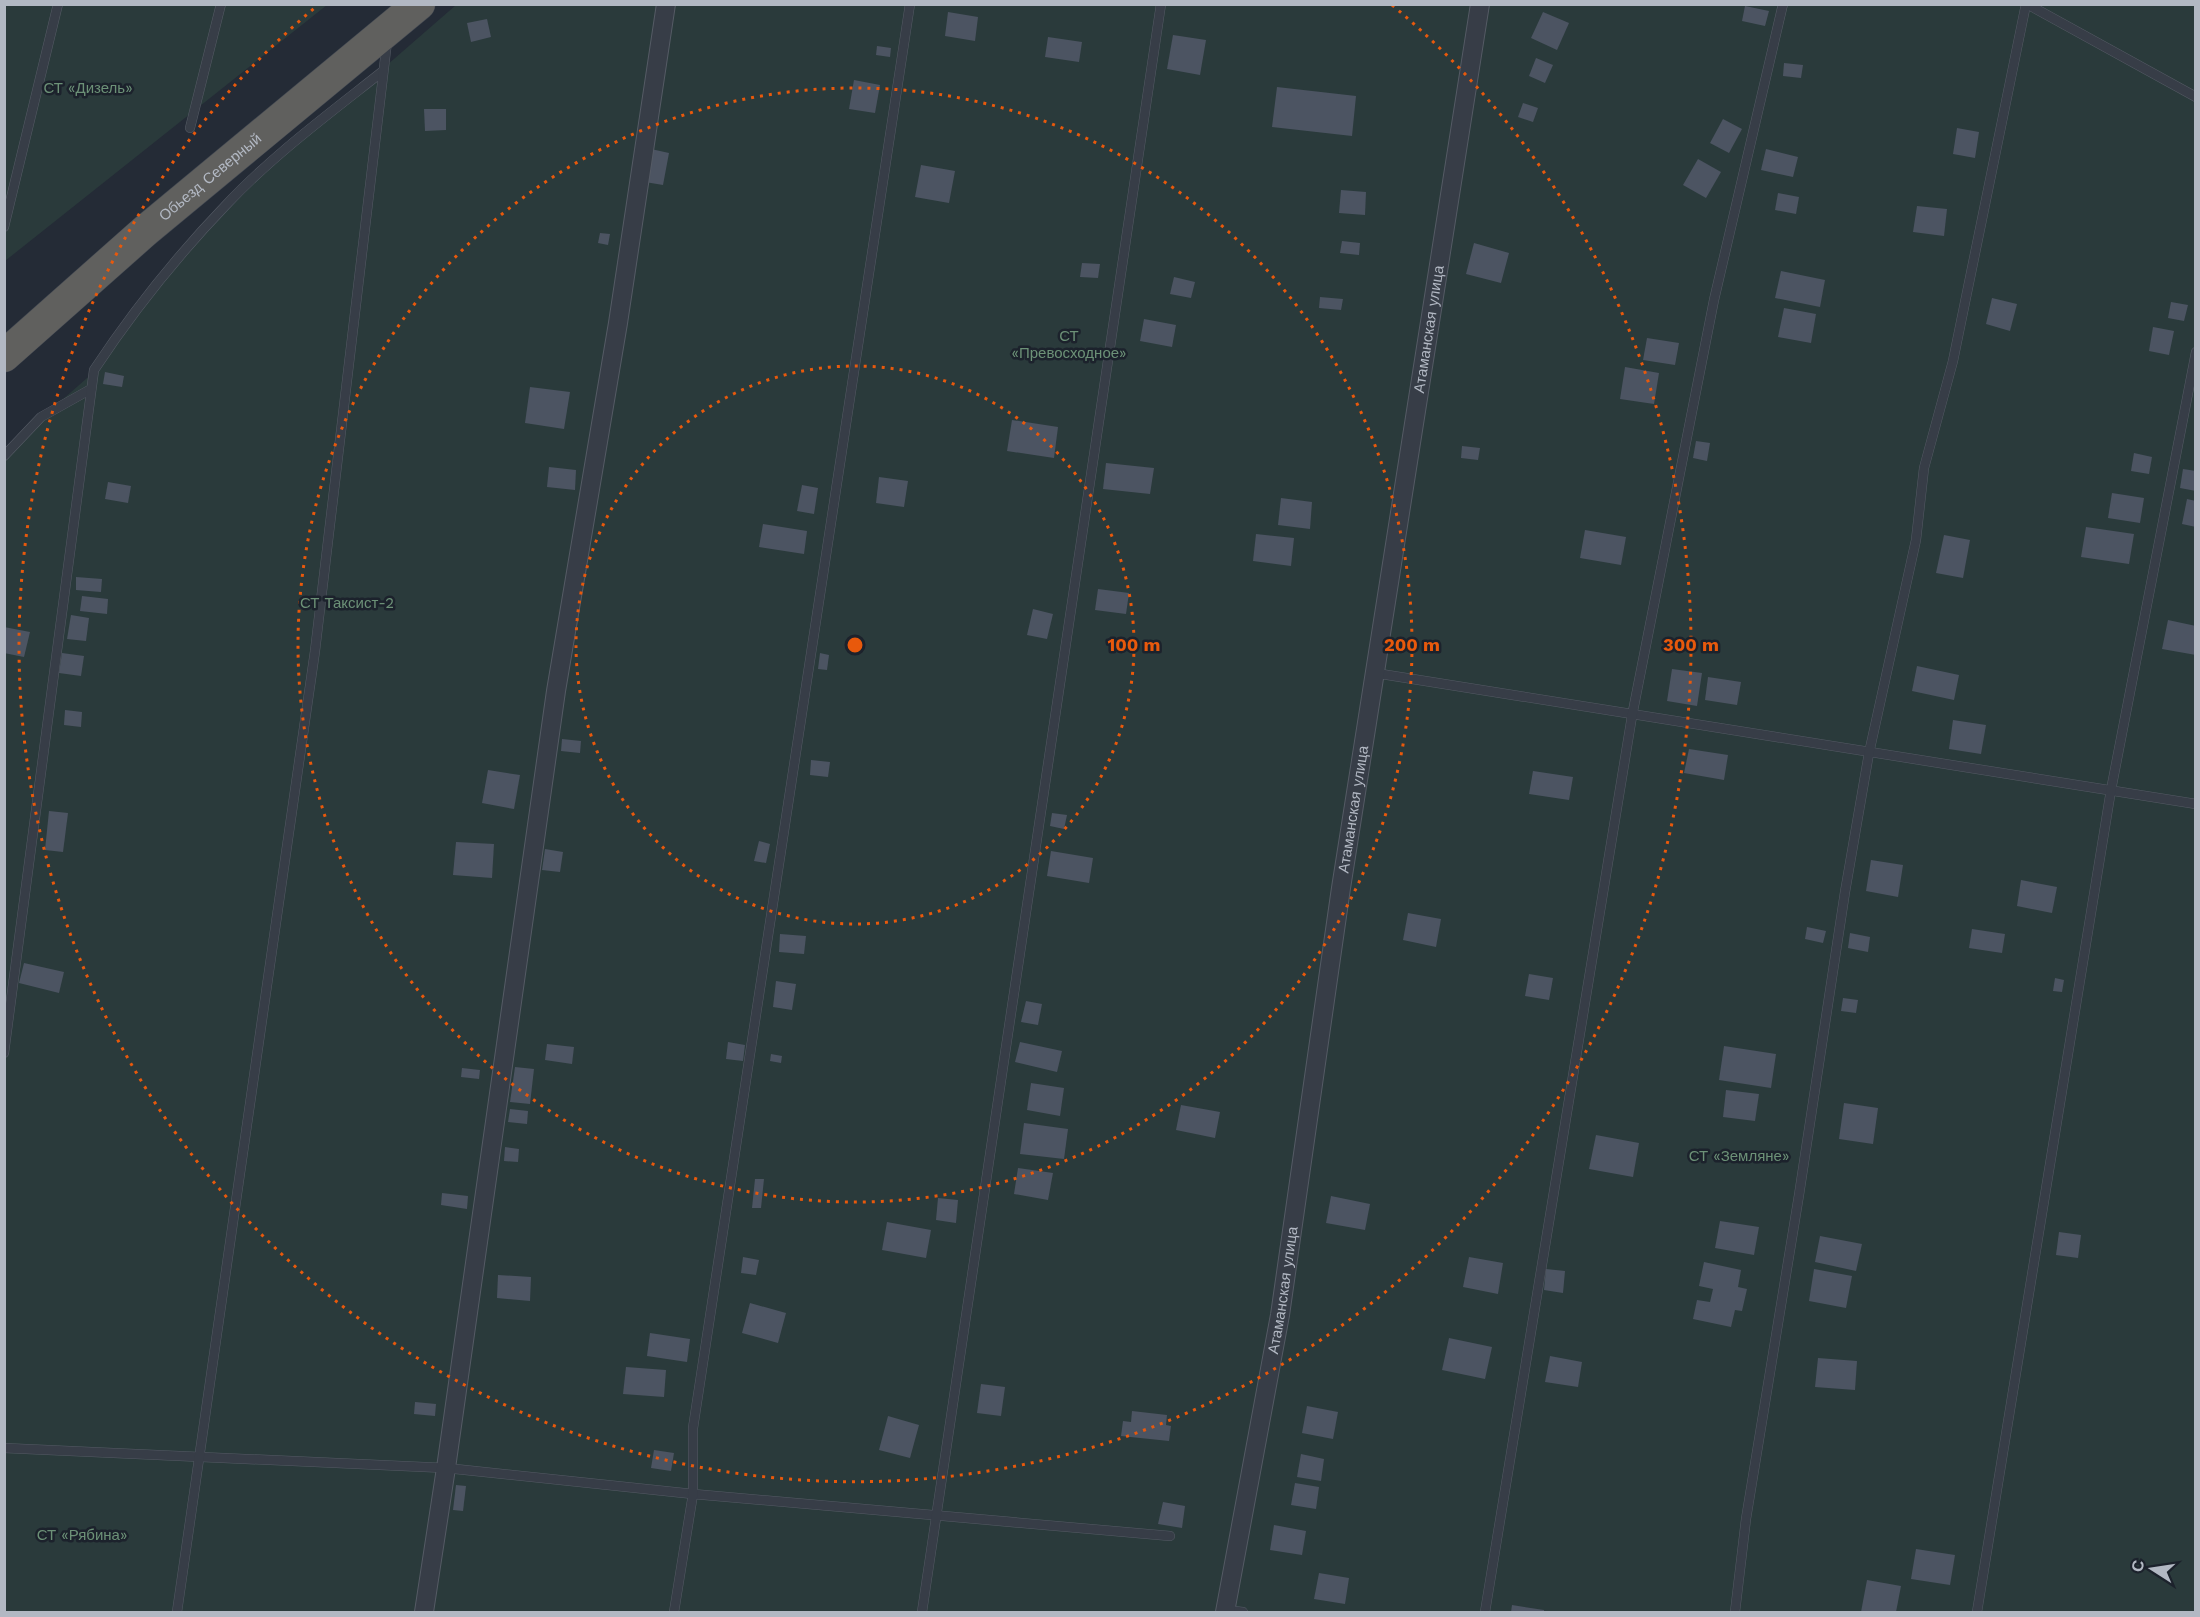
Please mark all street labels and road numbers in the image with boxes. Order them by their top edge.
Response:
street label: Обьезд Северный [155,129,265,225]
street label: Атаманская улица [1410,264,1448,394]
street label: Атаманская улица [1334,744,1372,874]
street label: Атаманская улица [1264,1225,1302,1356]

